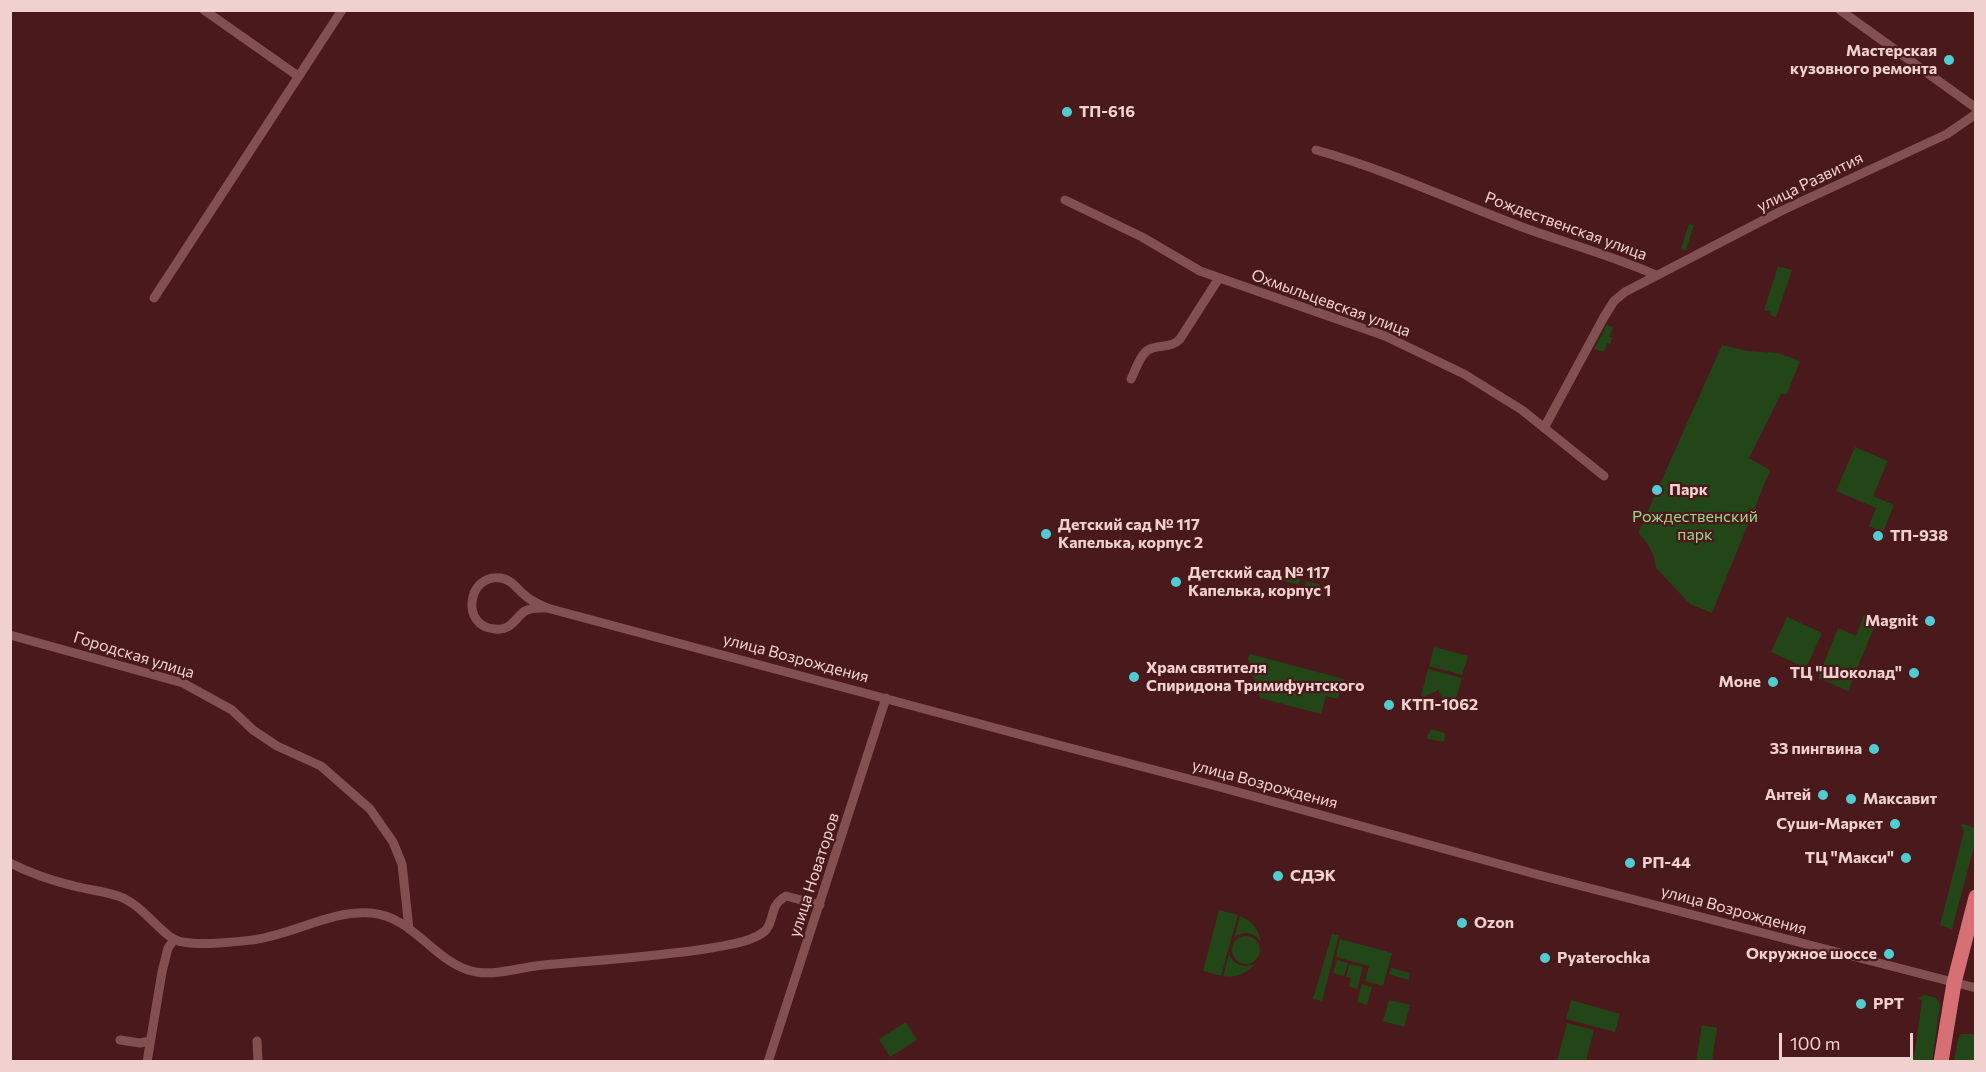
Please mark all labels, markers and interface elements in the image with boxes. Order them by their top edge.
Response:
place label: Мастерская кузовного ремонта [1790,41,1937,79]
marker: Мастерская кузовного ремонта [1942,53,1956,67]
place label: ТП-616 [1079,102,1135,122]
marker: ТП-616 [1060,105,1074,119]
street label: улица Развития [1754,148,1866,216]
street label: Рождественская улица [1482,188,1650,264]
street label: Охмыльцевская улица [1249,265,1413,341]
place label: Парк [1669,480,1708,500]
marker: Парк [1650,483,1664,497]
park label: Рождественский парк [1632,507,1758,545]
place label: Детский сад № 117 Капелька, корпус 2 [1058,515,1203,553]
place label: ТП-938 [1890,526,1948,546]
marker: Детский сад № 117 Капелька, корпус 2 [1039,527,1053,541]
marker: ТП-938 [1871,529,1885,543]
place label: Детский сад № 117 Капелька, корпус 1 [1188,563,1331,601]
marker: Детский сад № 117 Капелька, корпус 1 [1169,575,1183,589]
place label: Magnit [1865,611,1918,631]
marker: Magnit [1923,614,1937,628]
street label: Городская улица [71,627,197,683]
street label: улица Возрождения [721,629,871,687]
place label: Храм святителя Спиридона Тримифунтского [1146,658,1365,696]
place label: ТЦ "Шоколад" [1790,663,1902,683]
marker: ТЦ "Шоколад" [1907,666,1921,680]
marker: Храм святителя Спиридона Тримифунтского [1127,670,1141,684]
place label: Моне [1718,672,1761,692]
marker: Моне [1766,675,1780,689]
place label: КТП-1062 [1401,695,1478,715]
marker: КТП-1062 [1382,698,1396,712]
place label: 33 пингвина [1770,739,1862,759]
marker: 33 пингвина [1867,742,1881,756]
street label: улица Возрождения [1190,755,1340,813]
place label: Антей [1765,785,1811,805]
marker: Антей [1816,788,1830,802]
place label: Максавит [1863,789,1937,809]
marker: Максавит [1844,792,1858,806]
street label: улица Новаторов [785,810,843,940]
place label: Суши-Маркет [1776,814,1883,834]
marker: Суши-Маркет [1888,817,1902,831]
place label: ТЦ "Макси" [1805,848,1894,868]
marker: ТЦ "Макси" [1899,851,1913,865]
place label: РП-44 [1642,853,1691,873]
marker: РП-44 [1623,856,1637,870]
place label: СДЭК [1290,866,1336,886]
marker: СДЭК [1271,869,1285,883]
street label: улица Возрождения [1659,881,1809,939]
place label: Ozon [1474,913,1514,933]
marker: Ozon [1455,916,1469,930]
place label: Окружное шоссе [1746,944,1877,964]
marker: Окружное шоссе [1882,947,1896,961]
place label: Pyaterochka [1557,948,1650,968]
marker: Pyaterochka [1538,951,1552,965]
place label: РРТ [1873,994,1904,1014]
marker: РРТ [1854,997,1868,1011]
scale bar [1782,1021,1916,1059]
text: 100 m [1790,1032,1840,1054]

